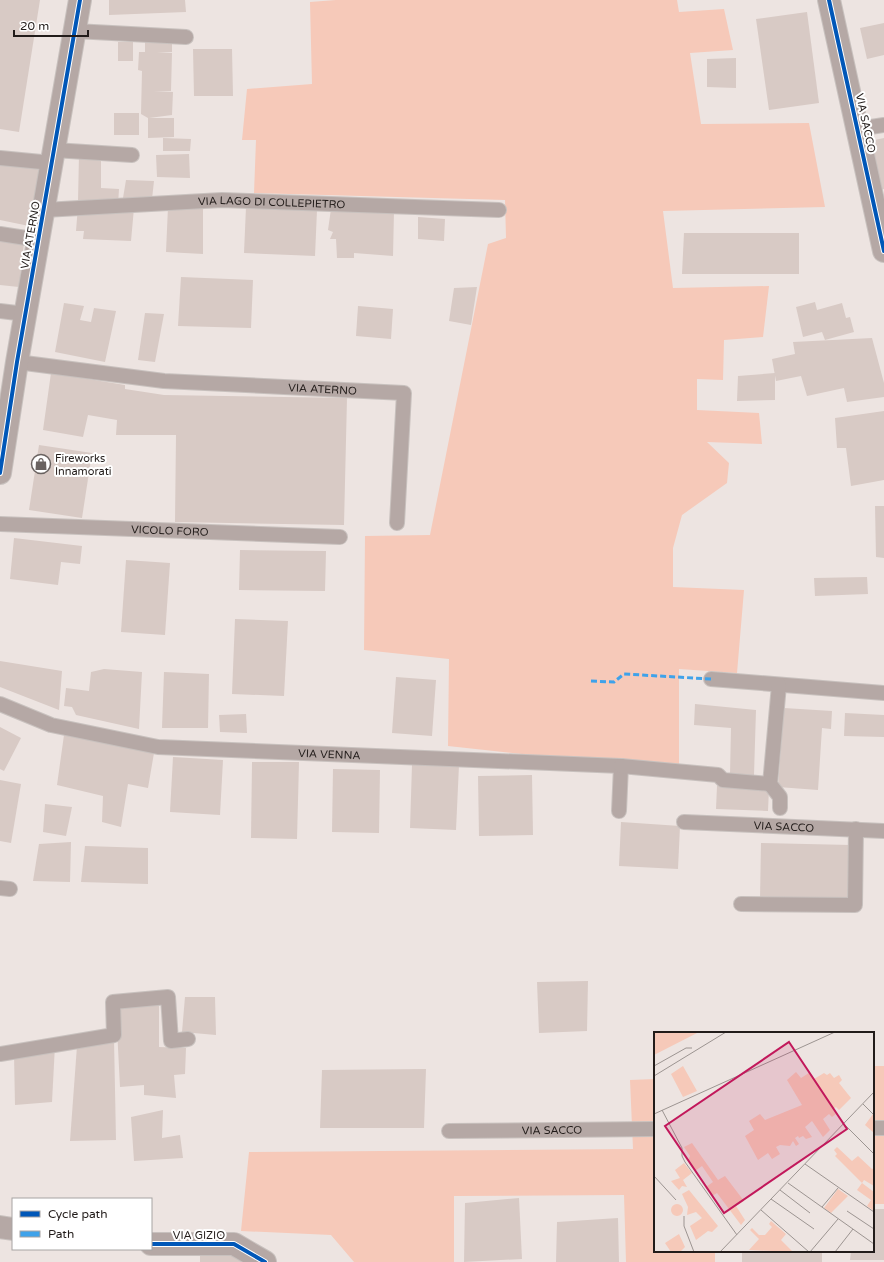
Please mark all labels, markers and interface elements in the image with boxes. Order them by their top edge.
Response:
scale bar [14,12,88,38]
text: 20 m [20,19,49,33]
street label: VIA SACCO [853,92,878,154]
street label: VIA LAGO DI COLLEPIETRO [198,194,346,211]
street label: VIA ATERNO [18,200,43,270]
street label: VIA ATERNO [288,381,357,398]
place label: Fireworks Innamorati [55,452,112,478]
shop icon: Fireworks Innamorati [30,453,52,475]
street label: VICOLO FORO [131,523,209,539]
street label: VIA VENNA [298,747,361,762]
street label: VIA SACCO [753,819,814,835]
inset map [654,1032,874,1252]
street label: VIA SACCO [522,1124,582,1137]
legend [12,1198,152,1250]
text: Cycle path [48,1207,107,1221]
text: Path [48,1227,74,1241]
street label: VIA GIZIO [173,1229,225,1242]

